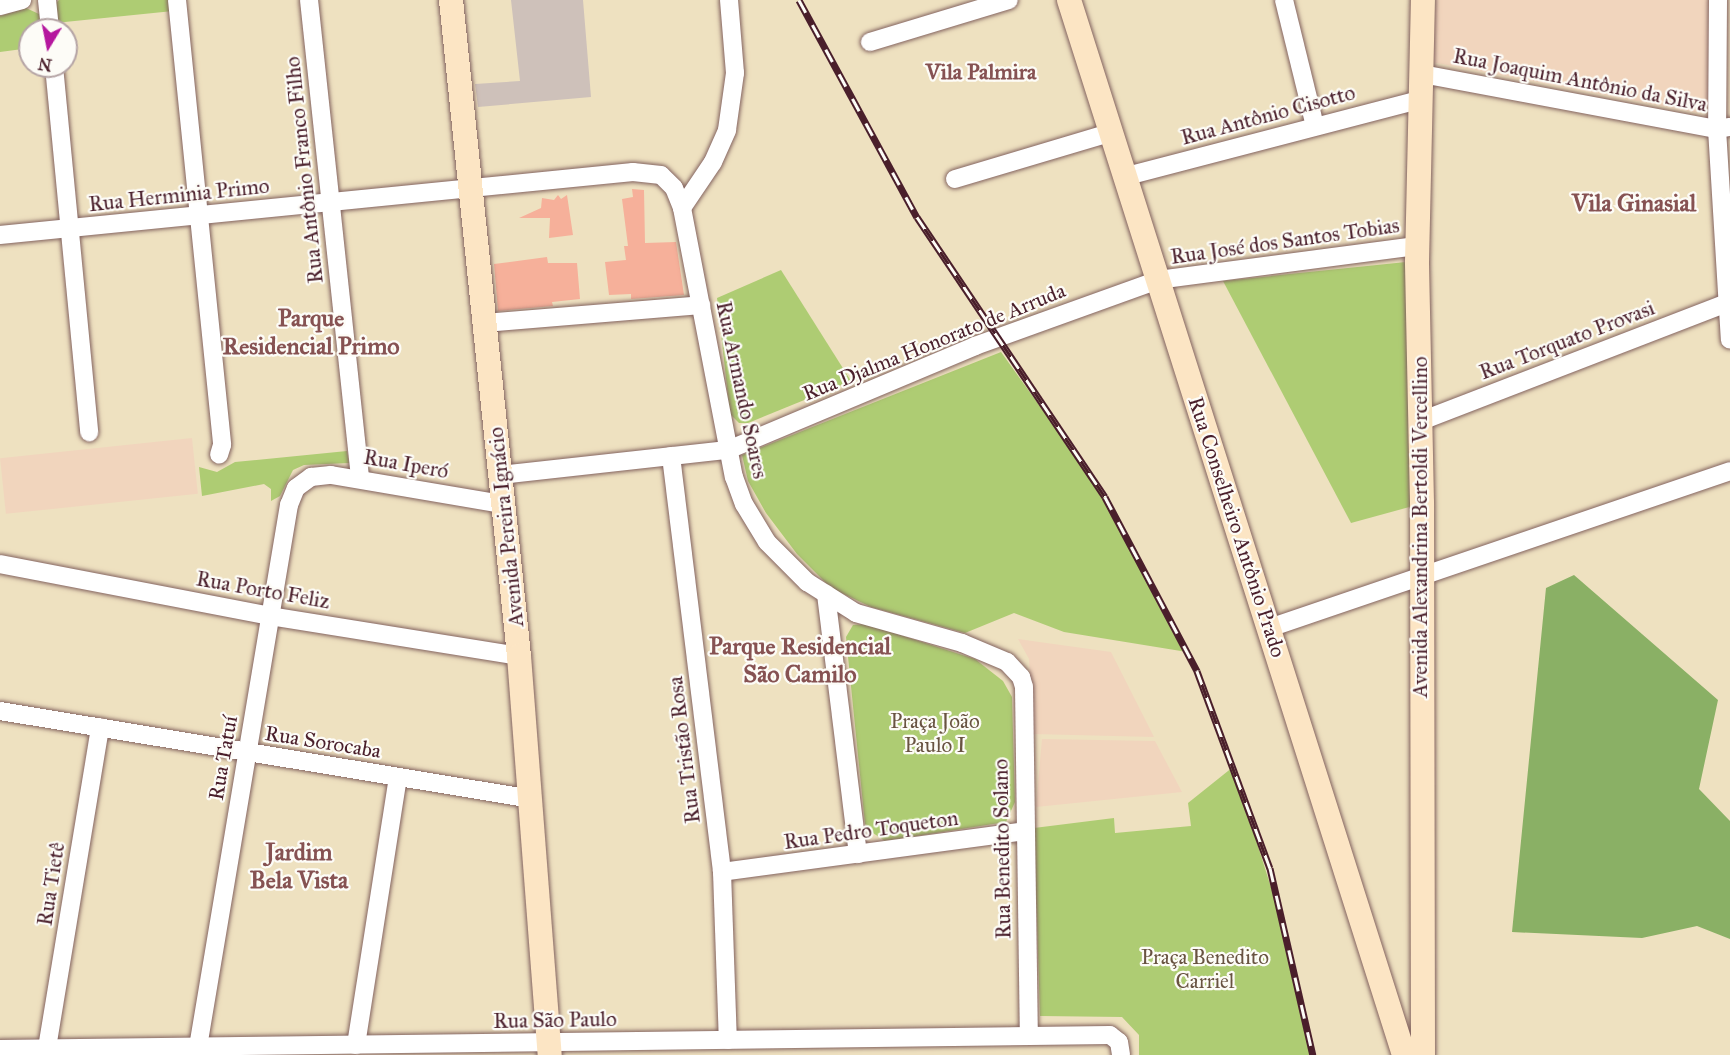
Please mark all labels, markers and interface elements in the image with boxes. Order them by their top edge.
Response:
north arrow [18,18,78,78]
street label: Rua Joaquim Antônio da Silva [1451,43,1709,117]
text: N [37,54,53,75]
street label: Rua Antônio Franco Filho [280,55,328,285]
district label: Vila Palmira [926,59,1036,85]
street label: Rua Antônio Cisotto [1178,80,1358,150]
street label: Rua Herminia Primo [87,173,271,217]
district label: Vila Ginasial [1572,190,1696,218]
street label: Rua José dos Santos Tobias [1169,212,1401,270]
street label: Rua Djalma Honorato de Arruda [799,278,1069,406]
street label: Rua Torquato Provasi [1476,295,1658,385]
street label: Rua Armando Soares [711,299,773,481]
district label: Parque Residencial Primo [222,305,400,361]
street label: Avenida Alexandrina Bertoldi Vercellino [1407,356,1433,698]
street label: Rua Conselheiro Antônio Prado [1183,393,1291,661]
street label: Avenida Pereira Ignácio [483,426,529,628]
street label: Rua Iperó [362,444,450,484]
street label: Rua Porto Feliz [194,566,332,614]
district label: Parque Residencial São Camilo [709,633,891,689]
street label: Rua Tristão Rosa [662,675,706,825]
park label: Praça João Paulo I [890,708,980,758]
street label: Rua Tatuí [203,714,243,802]
street label: Rua Sorocaba [263,720,383,764]
street label: Rua Benedito Solano [988,759,1016,939]
street label: Rua Pedro Toqueton [782,805,960,855]
district label: Jardim Bela Vista [250,839,348,895]
street label: Rua Tietê [32,840,70,928]
park label: Praça Benedito Carriel [1141,944,1269,994]
street label: Rua São Paulo [493,1006,617,1034]

